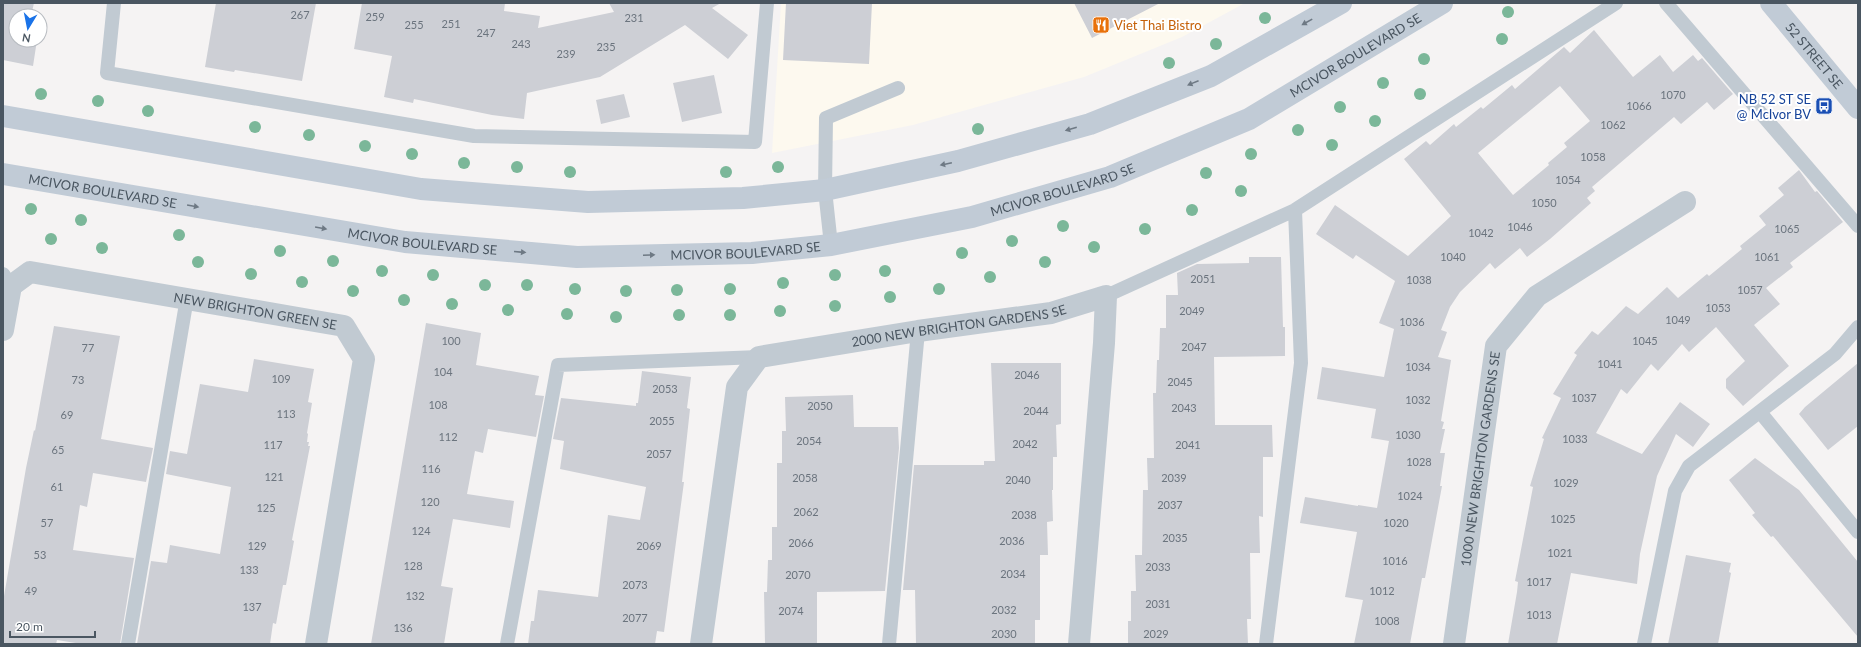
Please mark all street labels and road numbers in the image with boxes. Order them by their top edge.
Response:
street label: MCIVOR BOULEVARD SE [1287,9,1424,101]
street label: 52 STREET SE [1782,19,1847,92]
street label: MCIVOR BOULEVARD SE [988,160,1137,219]
street label: MCIVOR BOULEVARD SE [27,170,178,211]
street label: MCIVOR BOULEVARD SE [347,224,498,258]
street label: MCIVOR BOULEVARD SE [670,238,821,263]
street label: NEW BRIGHTON GREEN SE [173,289,338,333]
street label: 2000 NEW BRIGHTON GARDENS SE [850,301,1068,350]
street label: 1000 NEW BRIGHTON GARDENS SE [1457,350,1503,567]

